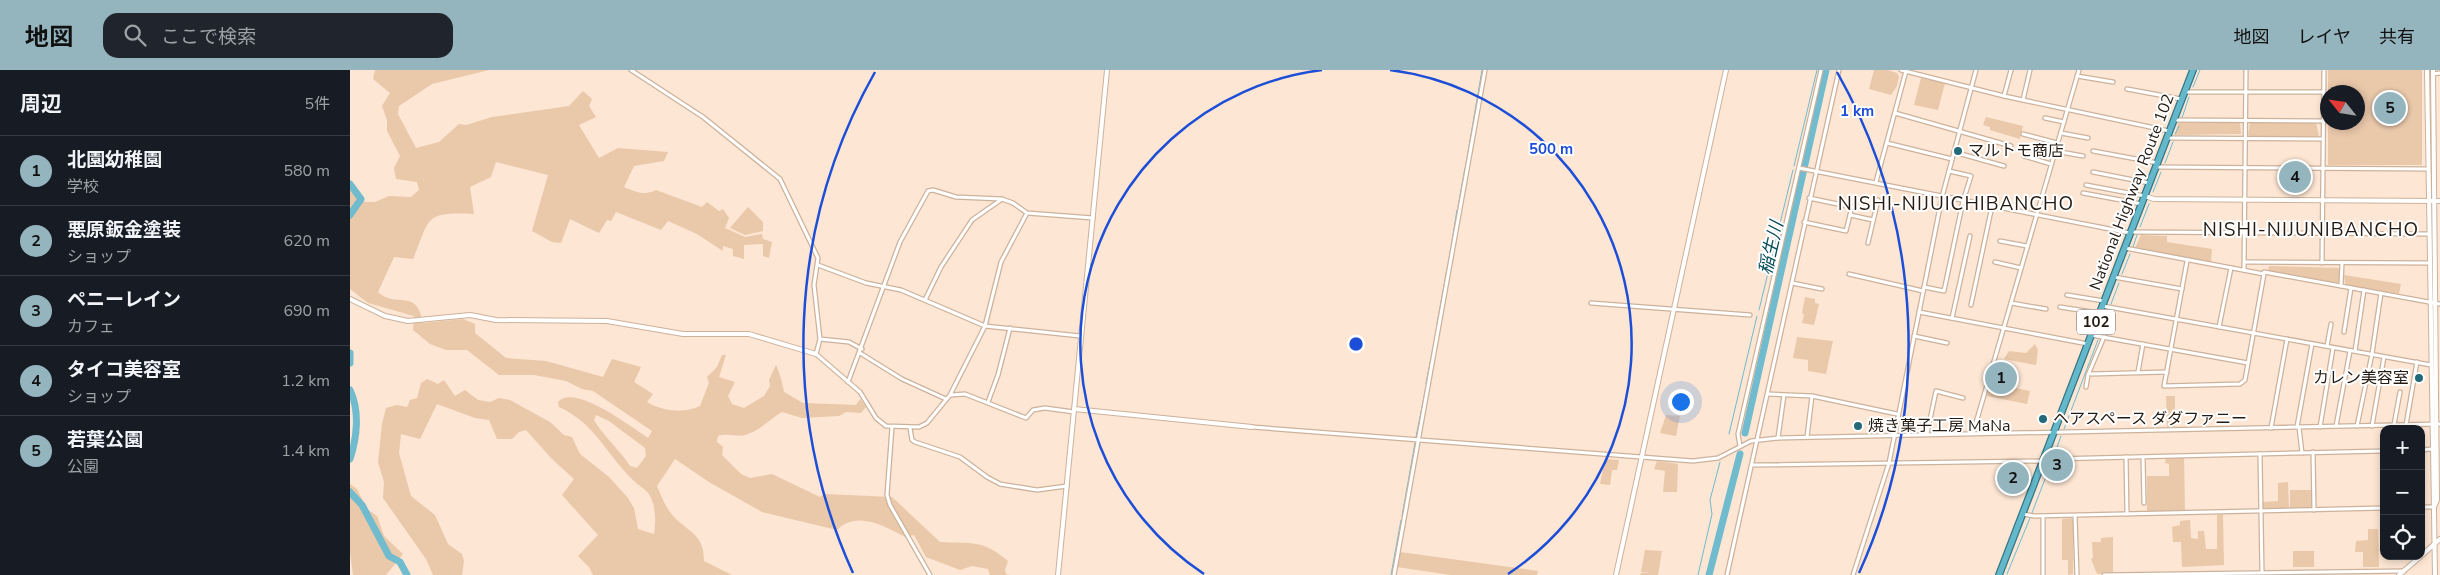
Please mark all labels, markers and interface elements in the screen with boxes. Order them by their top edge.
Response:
search box [103,13,453,58]
text: 地図 [25,21,73,53]
icon: search [121,21,149,49]
text: ここで検索 [161,24,256,50]
text: 地図 [2234,25,2270,49]
text: レイヤ [2298,25,2351,49]
text: 共有 [2379,25,2415,49]
north arrow [2320,85,2365,130]
pin: 5 [2374,89,2406,127]
text: 周辺 [20,90,62,118]
street label: National Highway Route 102 [2084,91,2180,293]
text: 5件 [304,93,330,115]
text: 1 km [1840,101,1874,121]
text: 500 m [1529,139,1573,159]
place label: マルトモ商店 [1968,140,2064,162]
marker: マルトモ商店 [1952,145,1964,157]
text: 北園幼稚園 [67,147,162,173]
pin: 4 [2279,158,2311,196]
text: 1 [31,160,41,182]
text: 580 m [283,160,330,182]
text: 学校 [67,176,99,198]
district label: NISHI-NIJUICHIBANCHO [1838,191,2074,217]
text: 悪原鈑金塗装 [67,217,181,243]
water label: 稲生川 [1753,217,1789,277]
district label: NISHI-NIJUNIBANCHO [2203,217,2419,243]
text: 2 [31,230,41,252]
text: 620 m [283,230,330,252]
text: ショップ [67,246,131,268]
text: ペニーレイン [67,287,181,313]
text: 3 [31,300,41,322]
text: 690 m [283,300,330,322]
road number: 102 [2077,310,2115,334]
text: カフェ [67,316,115,338]
centre of rings [1347,335,1365,353]
text: タイコ美容室 [67,357,181,383]
pin: 1 [1985,359,2017,397]
place label: カレン美容室 [2313,367,2409,389]
text: 4 [31,370,41,392]
text: 1.2 km [281,370,330,392]
marker: カレン美容室 [2413,372,2425,384]
text: ショップ [67,386,131,408]
your location [1668,389,1694,415]
place label: ヘアスペース ダダファニー [2053,408,2247,430]
marker: ヘアスペース ダダファニー [2037,413,2049,425]
place label: 焼き菓子工房 MaNa [1868,415,2011,437]
marker: 焼き菓子工房 MaNa [1852,420,1864,432]
map controls [2380,425,2425,560]
button: + [2380,425,2425,470]
text: 若葉公園 [67,427,143,453]
text: 5 [31,440,41,462]
text: 1.4 km [281,440,330,462]
pin: 3 [2041,446,2073,484]
text: 公園 [67,456,99,478]
pin: 2 [1997,459,2029,497]
button: − [2380,470,2425,515]
button: locate [2380,515,2425,560]

